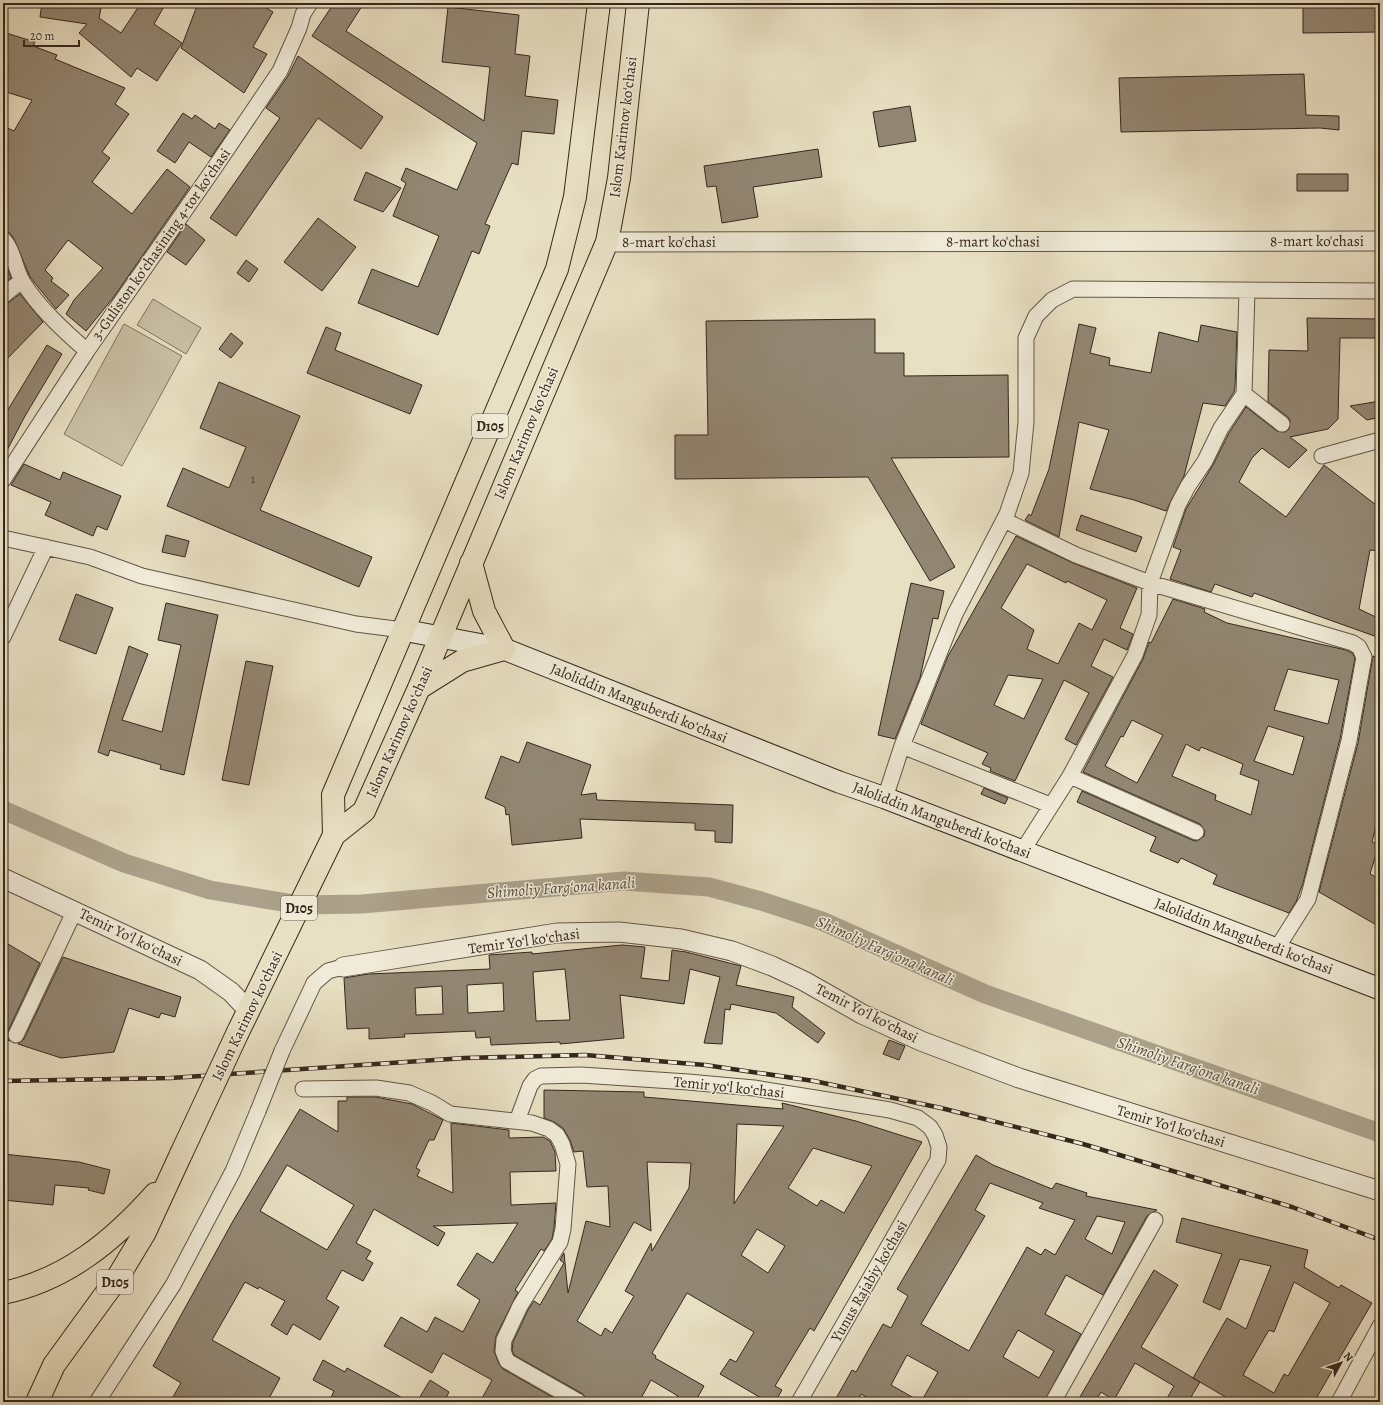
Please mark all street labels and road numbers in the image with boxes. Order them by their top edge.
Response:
street label: Islom Karimov koʻchasi [604,55,642,199]
street label: 3-Guliston koʻchasining 4-tor koʻchasi [87,144,235,344]
street label: 8-mart ko'chasi [946,231,1040,252]
street label: 8-mart ko'chasi [1270,231,1364,251]
street label: 8-mart ko'chasi [622,232,716,252]
street label: Islom Karimov koʻchasi [489,364,563,502]
road number: D105 [472,414,508,438]
street label: Jaloliddin Manguberdi koʻchasi [547,658,731,748]
street label: Islom Karimov koʻchasi [361,663,437,801]
street label: Jaloliddin Manguberdi koʻchasi [850,777,1034,863]
street label: Jaloliddin Manguberdi koʻchasi [1152,893,1336,979]
road number: D105 [281,896,317,920]
street label: Temir Yoʻl koʻchasi [76,903,186,971]
street label: Temir Yoʻl koʻchasi [467,923,581,959]
street label: Islom Karimov koʻchasi [207,948,287,1084]
street label: Temir Yoʻl koʻchasi [812,979,922,1047]
street label: Temir yoʻl koʻchasi [673,1071,785,1103]
street label: Temir Yoʻl koʻchasi [1114,1100,1228,1152]
street label: Yunus Rajabiy ko‘chasi [826,1217,912,1346]
road number: D105 [97,1270,133,1294]

